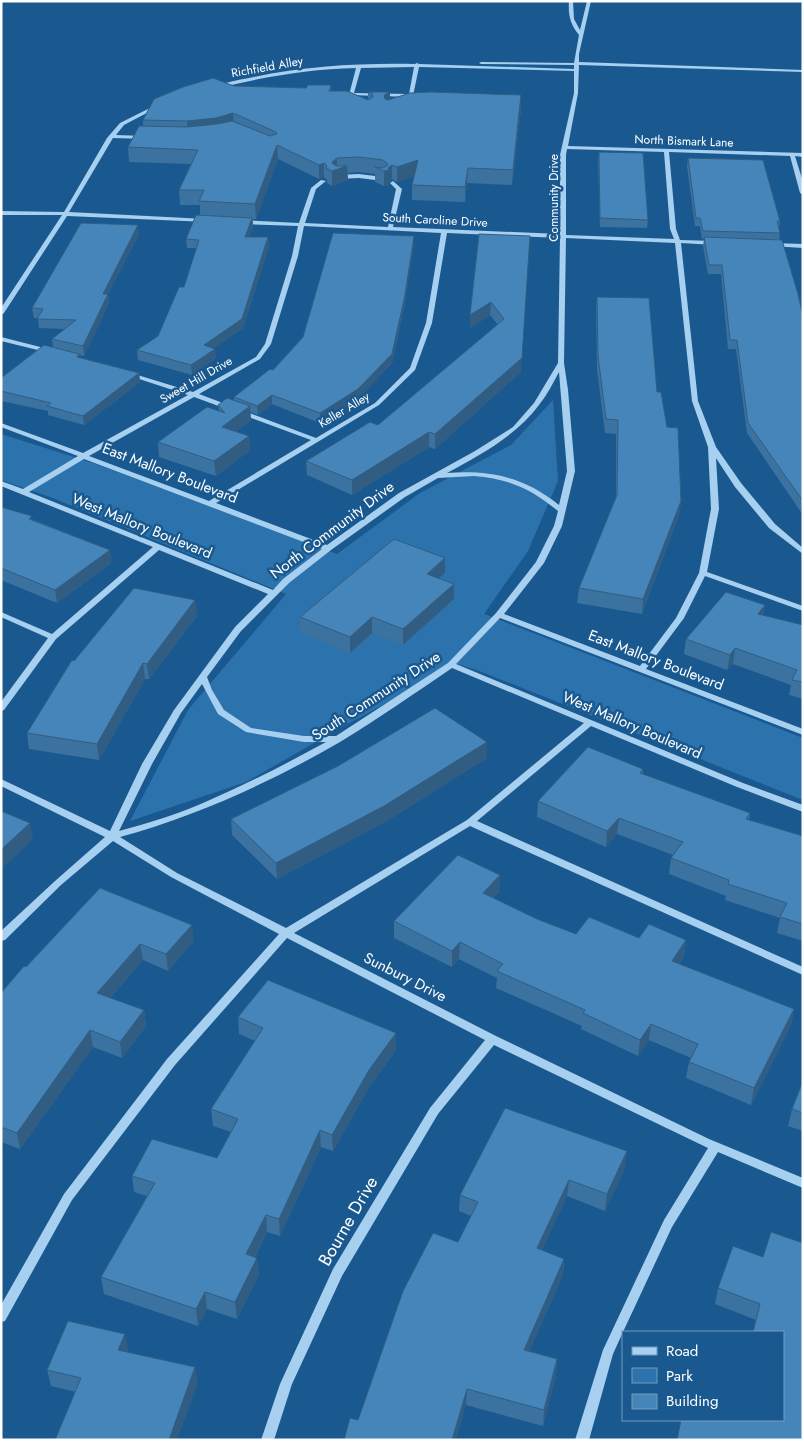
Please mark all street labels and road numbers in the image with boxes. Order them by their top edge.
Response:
street label: Richfield Alley [230,52,305,82]
street label: North Bismark Lane [634,130,734,152]
street label: Community Drive [545,154,563,242]
street label: South Caroline Drive [382,208,488,232]
street label: Sweet Hill Drive [156,352,236,408]
street label: Keller Alley [315,387,374,432]
street label: East Mallory Boulevard [99,437,241,509]
street label: North Community Drive [265,476,399,584]
street label: West Mallory Boulevard [69,488,215,564]
street label: East Mallory Boulevard [585,624,727,696]
street label: South Community Drive [307,646,445,746]
street label: West Mallory Boulevard [559,686,705,764]
street label: Sunbury Drive [360,947,451,1007]
street label: Bourne Drive [312,1171,384,1271]

